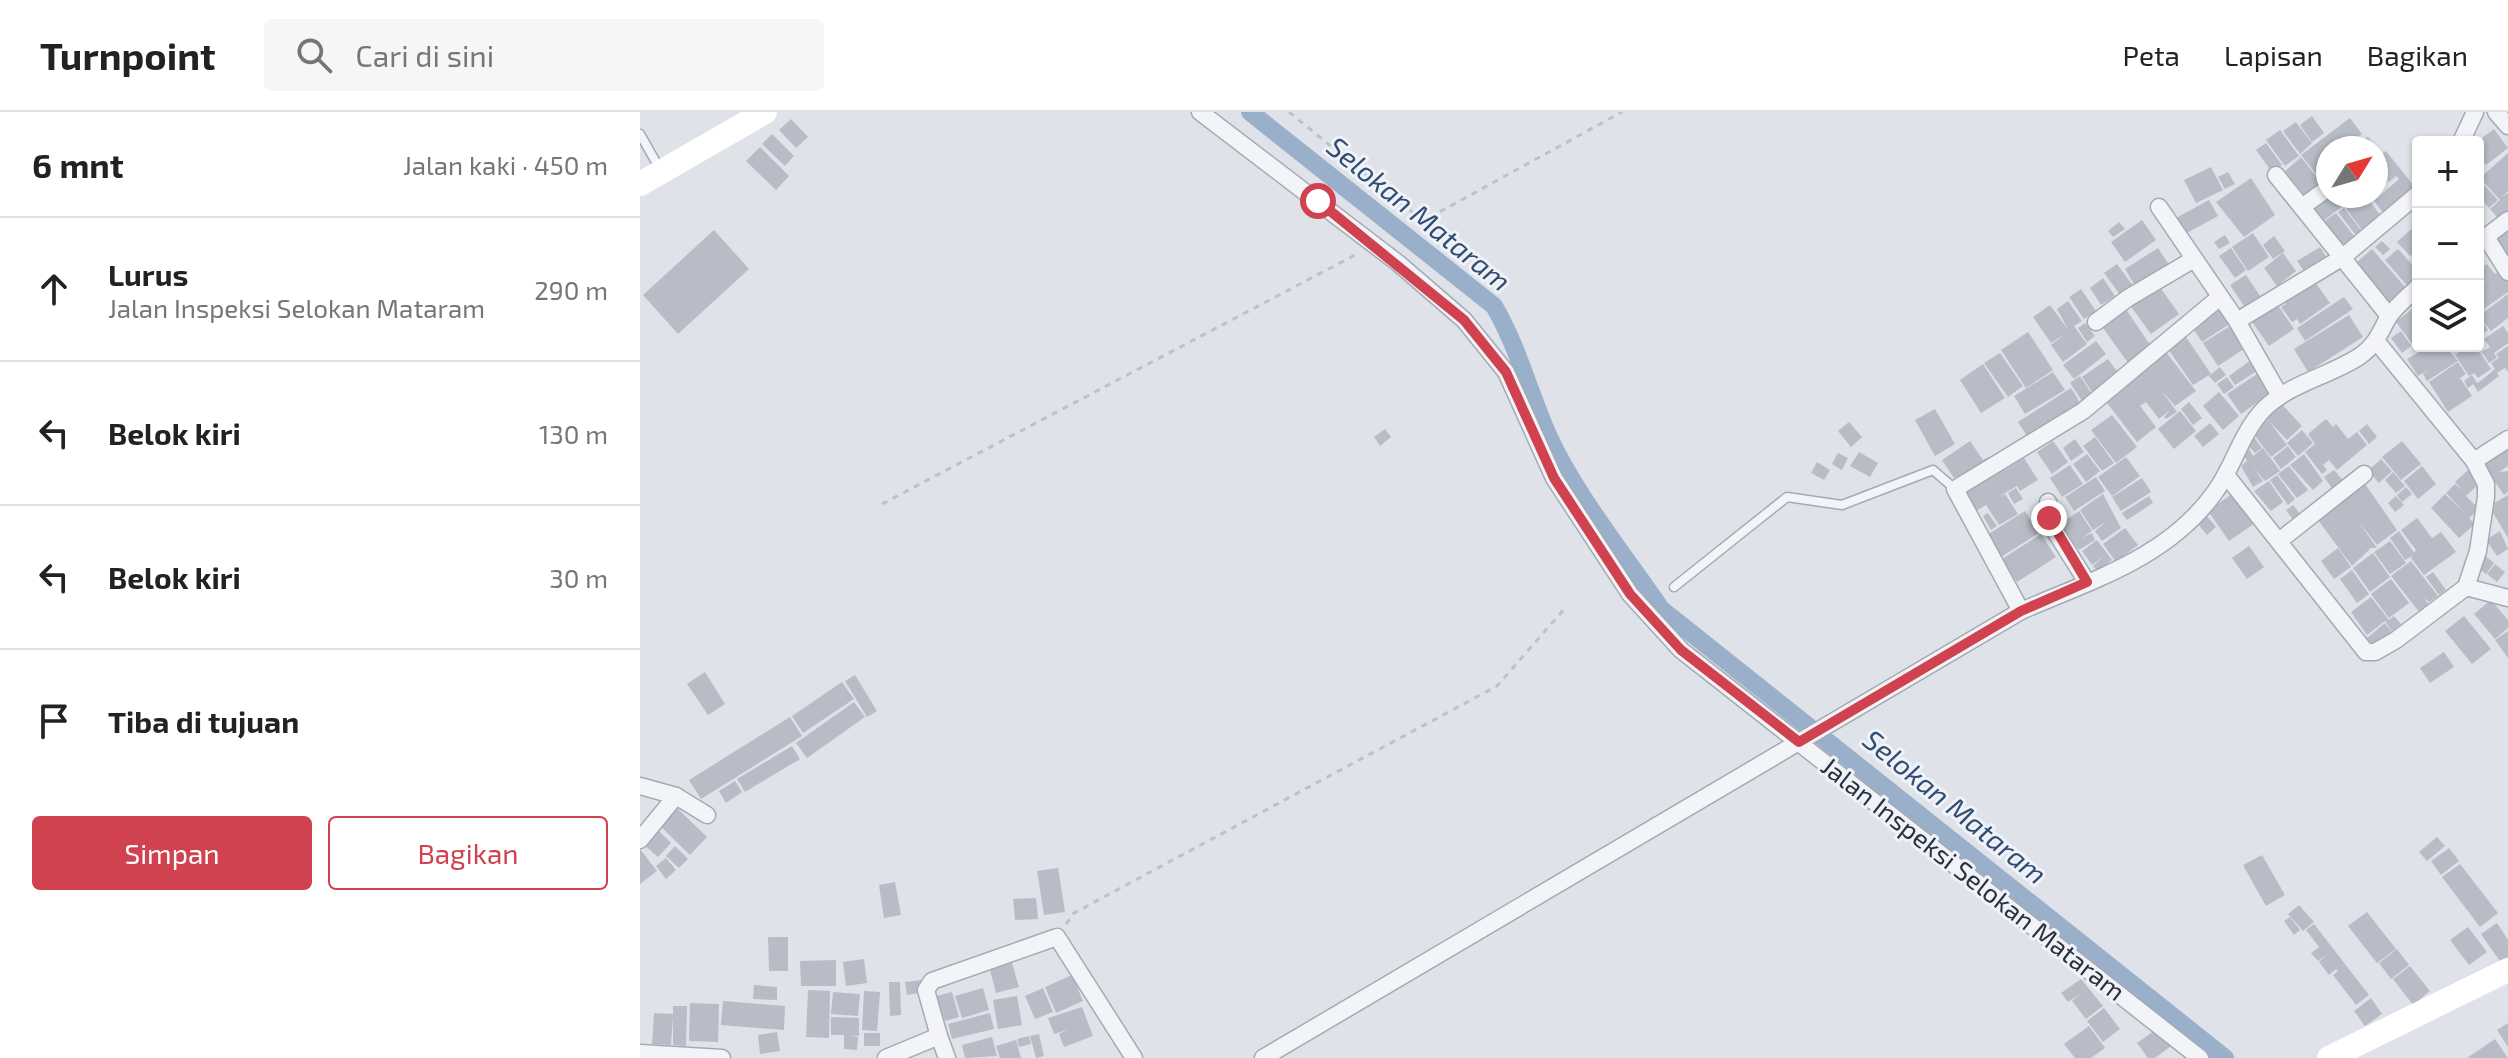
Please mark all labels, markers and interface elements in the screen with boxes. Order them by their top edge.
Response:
search box [264,19,824,91]
text: Turnpoint [40,32,216,78]
icon: search [292,33,336,77]
text: Cari di sini [356,37,494,73]
text: Peta [2123,38,2180,72]
text: Lapisan [2224,38,2323,72]
text: Bagikan [2367,38,2468,72]
water label: Selokan Mataram [1321,129,1518,298]
north arrow [2316,136,2388,208]
map controls [2412,136,2484,352]
button: + [2412,136,2484,208]
text: 6 mnt [32,144,124,185]
text: Jalan kaki · 450 m [403,149,608,180]
route start [1300,183,1336,219]
button: − [2412,208,2484,280]
text: Lurus [108,256,188,292]
icon: ahead [32,267,76,311]
text: 290 m [534,274,608,305]
button: layers [2412,280,2484,352]
text: Jalan Inspeksi Selokan Mataram [108,292,485,323]
icon: left [32,411,76,455]
text: Belok kiri [108,415,241,451]
text: 130 m [539,418,608,449]
route end [2031,500,2067,536]
icon: left [32,555,76,599]
text: Belok kiri [108,559,241,595]
text: 30 m [549,562,608,593]
icon: arrive [32,699,76,743]
text: Tiba di tujuan [108,703,299,739]
water label: Selokan Mataram [1857,722,2054,891]
street label: Jalan Inspeksi Selokan Mataram [1816,750,2132,1006]
button: Simpan [32,816,312,890]
button: Bagikan [328,816,608,890]

